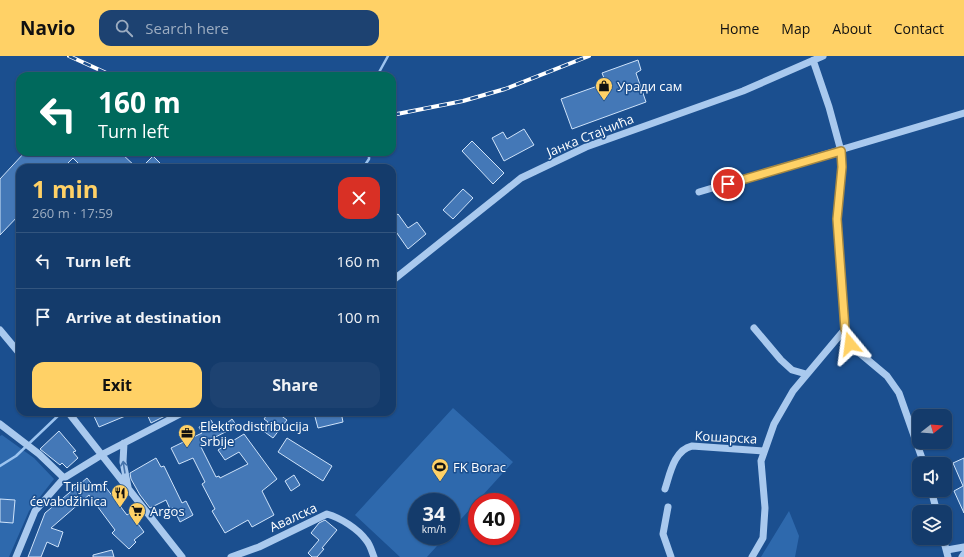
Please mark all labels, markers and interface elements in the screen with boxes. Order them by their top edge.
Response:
search box [99,10,379,46]
text: Navio [20,15,75,41]
icon: search [113,17,135,39]
text: Search here [145,18,229,38]
text: Home [720,19,759,38]
text: Map [781,19,810,38]
text: About [832,19,872,38]
text: Contact [894,19,944,38]
shop icon: Уради сам [594,76,614,101]
place label: Уради сам [617,77,682,95]
text: 160 m [98,83,181,121]
icon: left [32,88,84,140]
street label: Јанка Стајчића [542,109,636,161]
text: Turn left [98,119,169,143]
pin [711,167,745,201]
text: 1 min [32,172,99,205]
icon: arrive [717,173,739,195]
button: close [338,177,380,219]
text: 260 m · 17:59 [32,204,113,222]
icon: left [32,250,54,272]
text: Turn left [66,251,131,271]
text: 160 m [336,251,380,271]
icon: arrive [32,306,54,328]
text: Arrive at destination [66,307,221,327]
text: 100 m [336,307,380,327]
position arrow [829,323,871,365]
button: Exit [32,362,202,408]
button: Share [210,362,380,408]
north arrow [912,409,952,449]
map controls [912,409,952,545]
place label: Elektrodistribucija Srbije [200,417,309,450]
office icon: Elektrodistribucija Srbije [177,423,197,448]
street label: Кошарска [694,426,758,448]
sports icon: FK Borac [430,457,450,482]
button: sound [912,457,952,497]
place label: FK Borac [453,458,506,476]
one-way arrow [120,460,128,473]
place label: Trijumf ćevabdžinica [30,477,108,510]
restaurant icon: Trijumf ćevabdžinica [110,483,130,508]
speed limit sign: 40 [468,493,520,545]
street label: Авалска [266,498,320,536]
text: 34 [423,500,445,527]
supermarket icon: Argos [127,501,147,526]
place label: Argos [150,502,185,520]
button: layers [912,505,952,545]
text: km/h [422,522,446,536]

